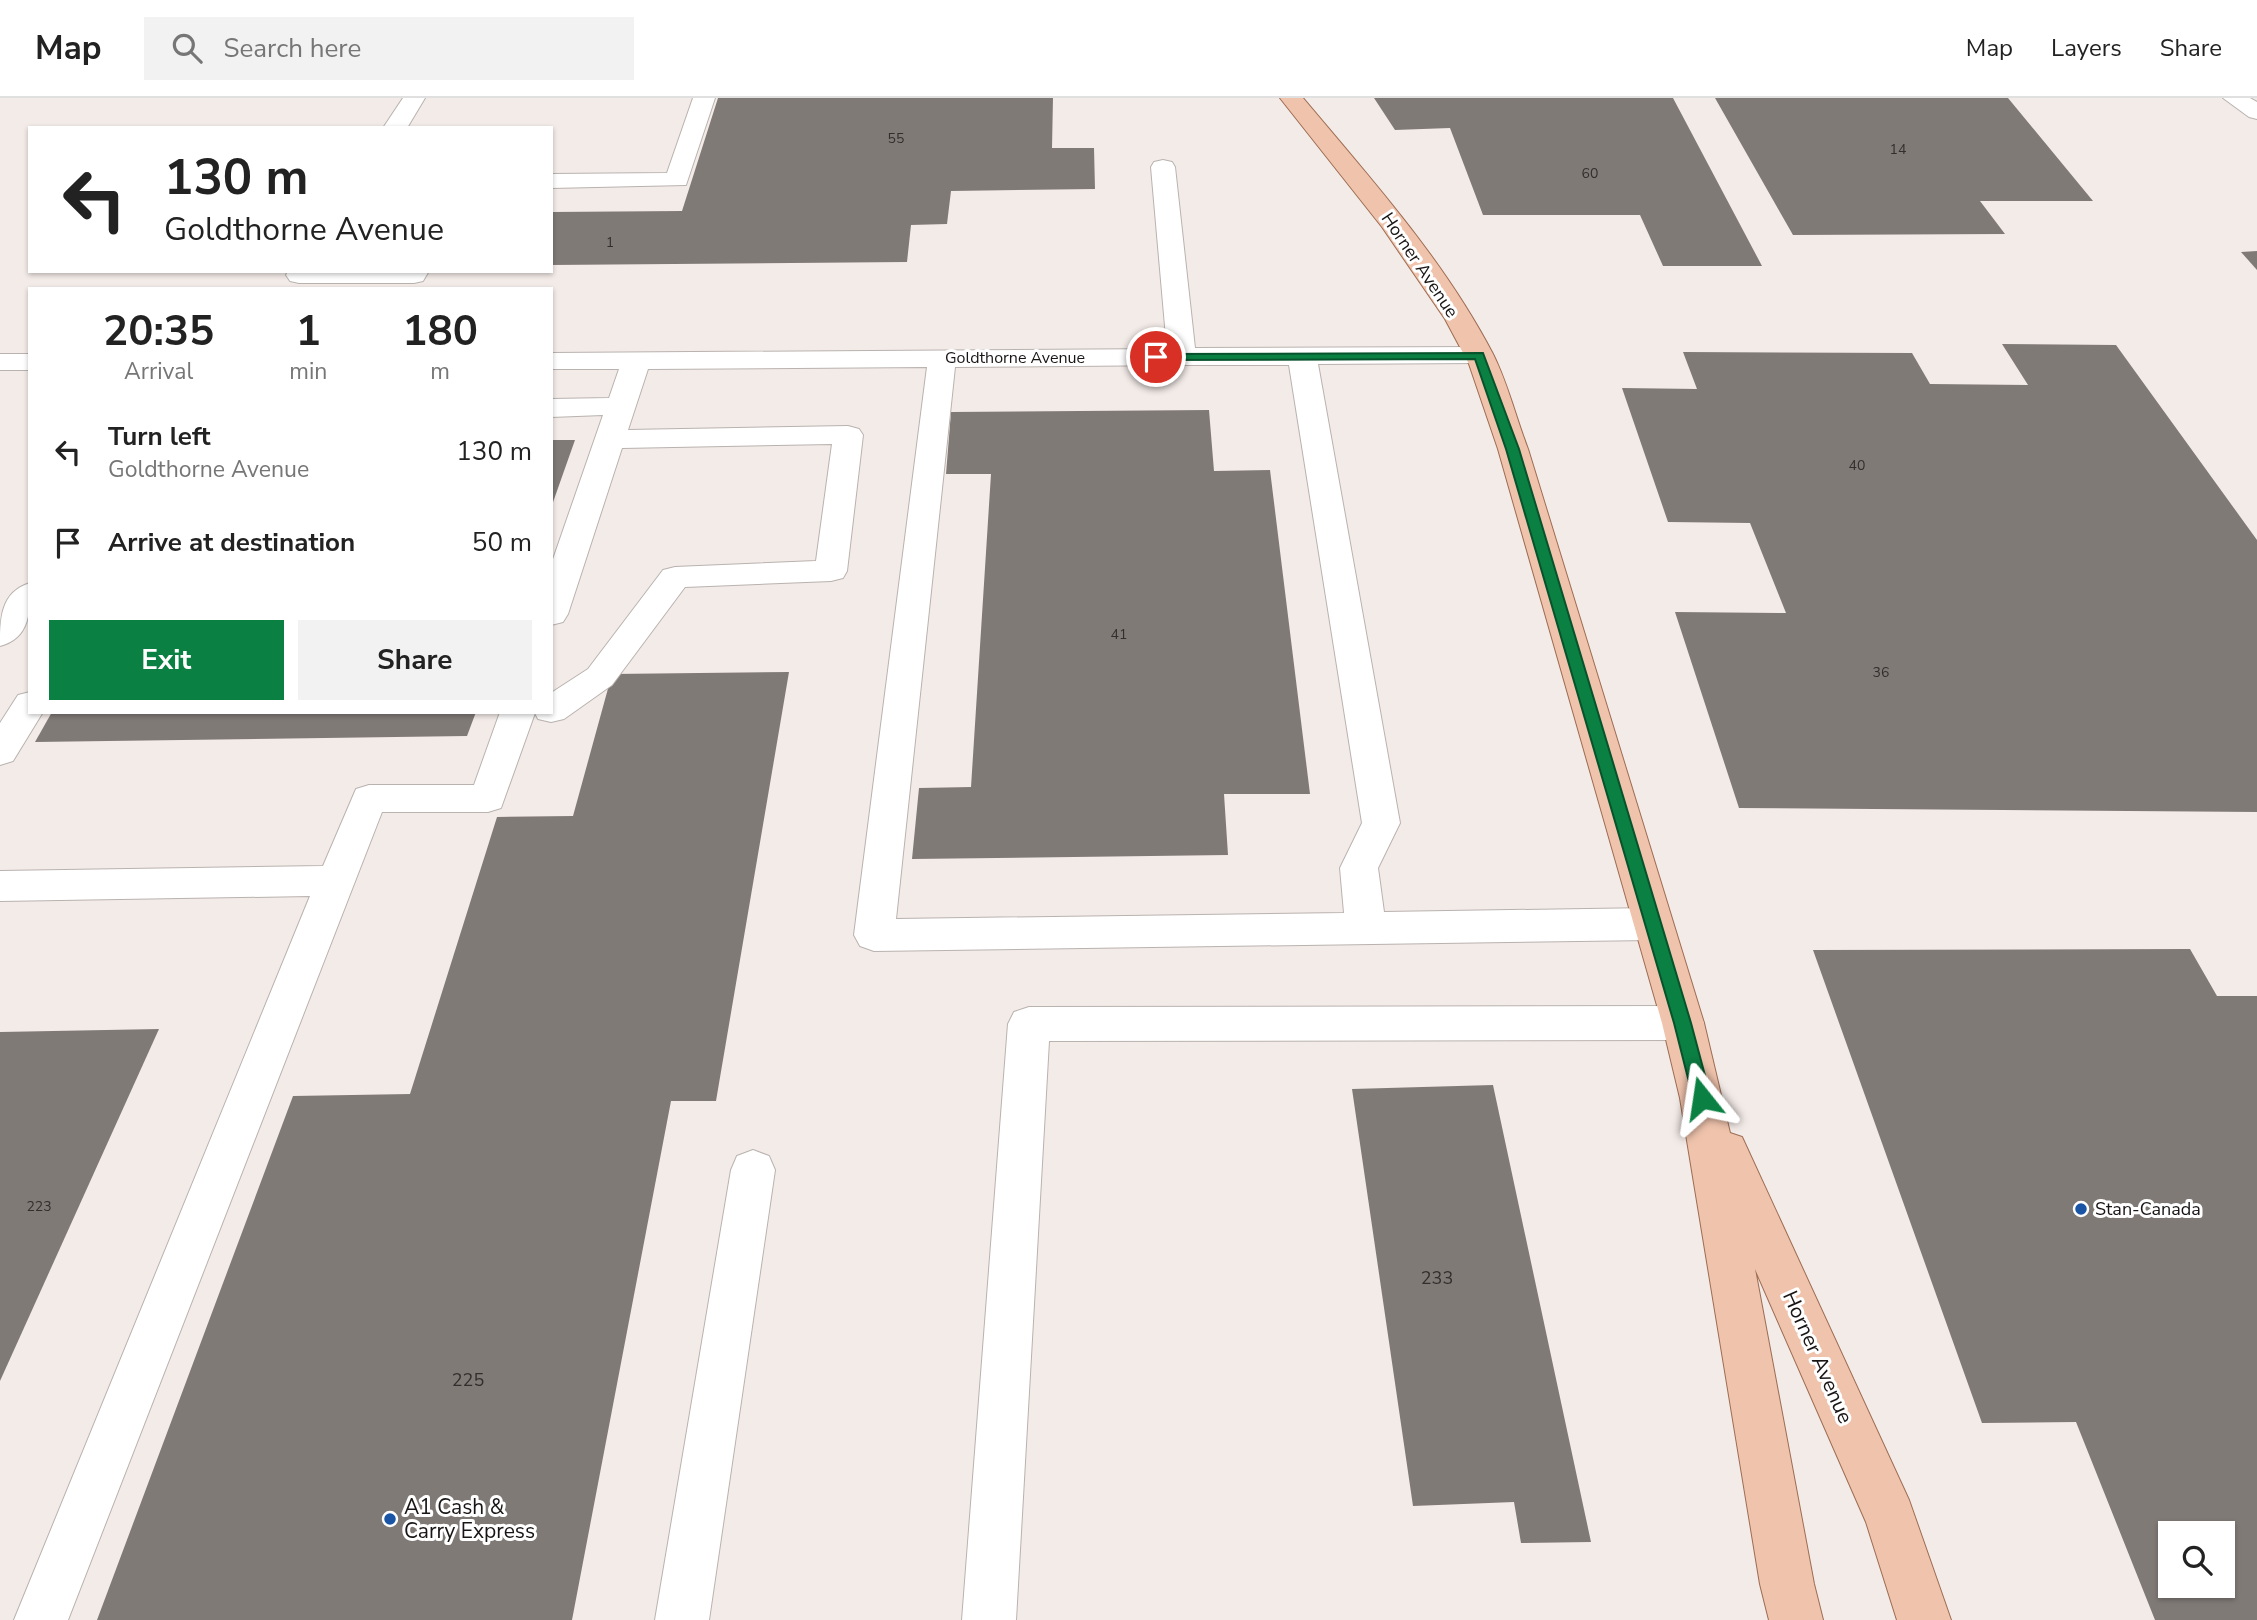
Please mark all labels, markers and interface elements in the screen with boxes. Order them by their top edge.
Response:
search box [144,17,634,80]
text: Map [35,26,102,71]
icon: search [168,29,206,67]
text: Search here [224,31,361,66]
text: Map [1966,32,2013,64]
text: Layers [2051,32,2122,64]
text: Share [2160,32,2222,64]
house number: 55 [888,129,904,148]
house number: 14 [1890,140,1906,159]
text: 130 m [164,144,308,211]
icon: left [49,154,140,245]
house number: 60 [1582,164,1598,183]
text: Goldthorne Avenue [164,208,444,251]
street label: Horner Avenue [1376,208,1464,322]
house number: 1 [606,233,614,252]
text: 20:35 [103,303,214,360]
text: 1 [296,303,321,360]
text: 180 [402,303,478,360]
pin [1126,327,1186,387]
icon: arrive [1137,338,1175,376]
street label: Goldthorne Avenue [945,347,1085,369]
text: Arrival [124,356,193,387]
text: min [289,356,327,387]
text: m [430,356,450,387]
text: Turn left [108,419,211,454]
icon: left [49,433,87,471]
text: 130 m [456,434,532,469]
text: Goldthorne Avenue [108,454,309,485]
house number: 40 [1849,456,1865,475]
icon: arrive [49,524,87,562]
text: Arrive at destination [108,525,355,560]
text: 50 m [472,525,532,560]
button: Exit [49,620,284,700]
button: Share [298,620,532,700]
house number: 41 [1111,625,1127,644]
house number: 36 [1873,663,1889,682]
position arrow [1665,1061,1739,1135]
house number: 223 [26,1197,52,1216]
place label: Stan-Canada [2095,1197,2201,1221]
marker: Stan-Canada [2073,1201,2089,1217]
house number: 233 [1421,1266,1453,1290]
street label: Horner Avenue [1776,1286,1860,1428]
house number: 225 [452,1368,484,1392]
place label: A1 Cash & Carry Express [404,1493,535,1545]
marker: A1 Cash & Carry Express [382,1511,398,1527]
map controls [2158,1521,2235,1598]
button: search [2158,1521,2235,1598]

